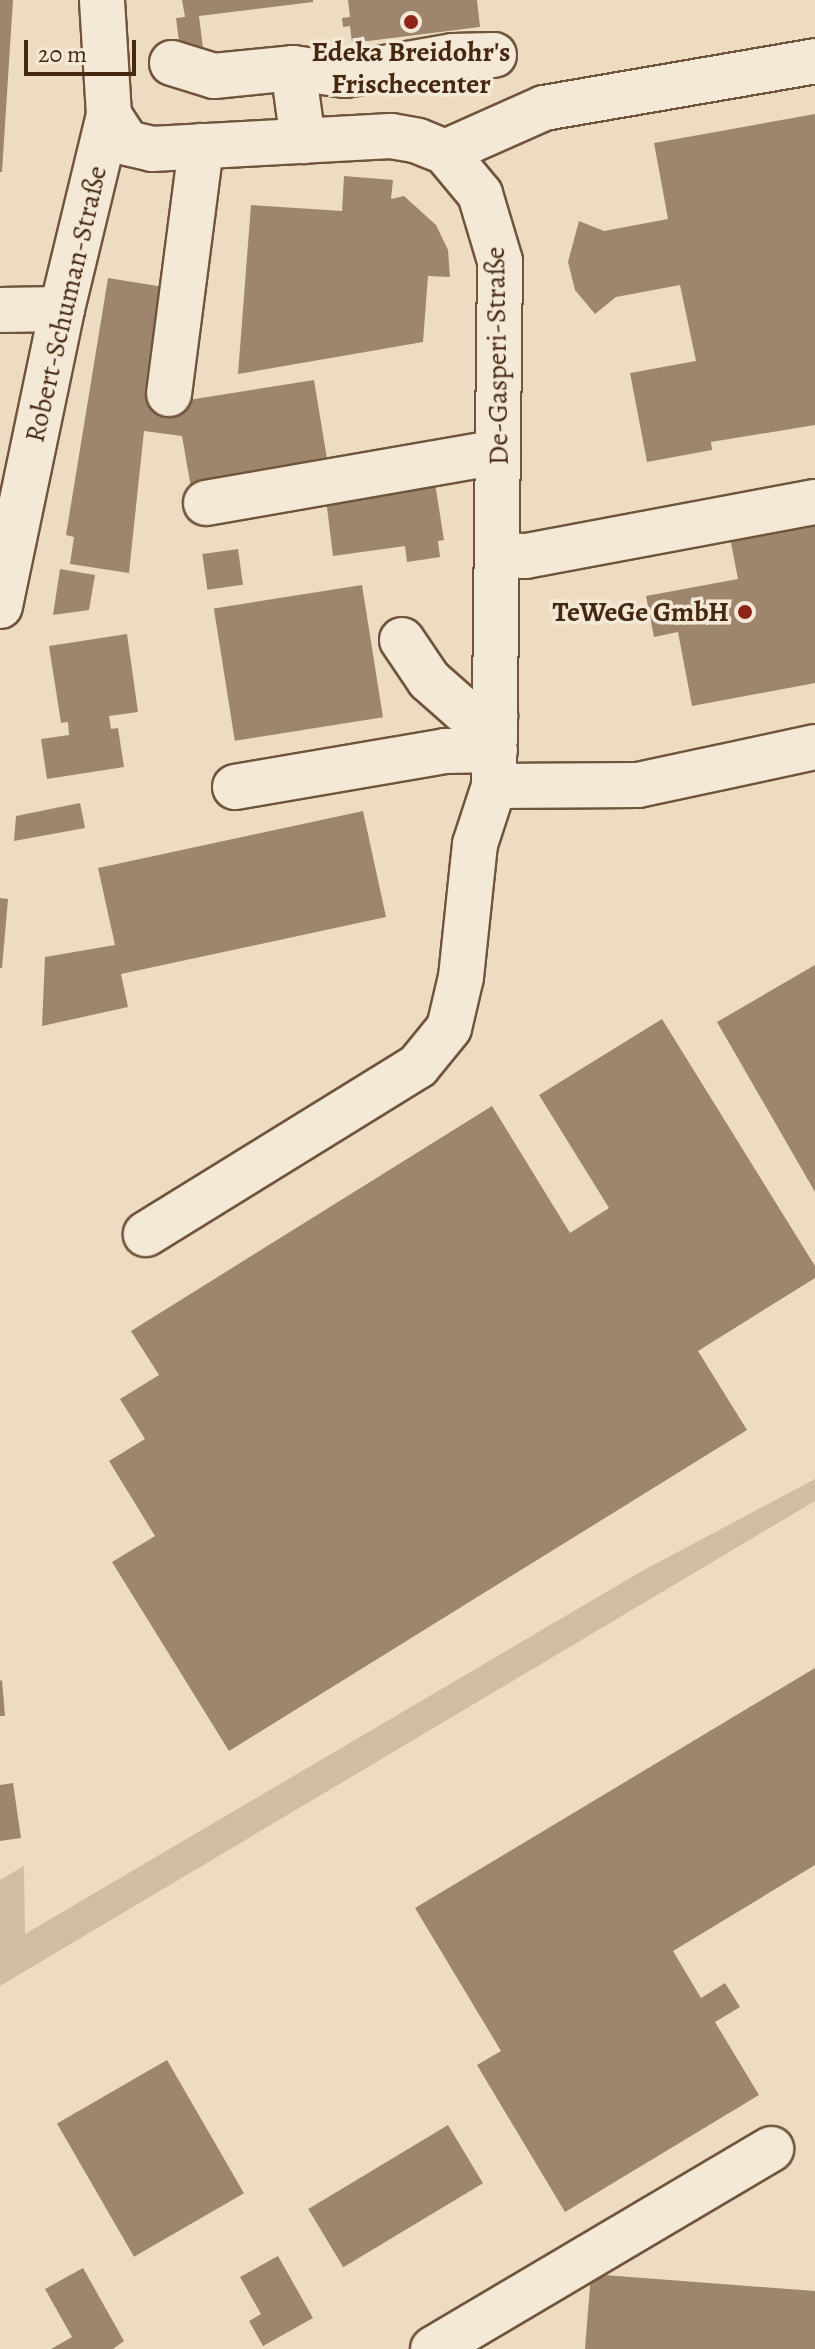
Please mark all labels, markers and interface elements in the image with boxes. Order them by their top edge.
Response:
marker: Edeka Breidohr's Frischecenter [402,13,420,31]
scale bar [28,24,140,74]
place label: Edeka Breidohr's Frischecenter [311,35,511,101]
text: 20 m [38,38,87,70]
street label: Robert-Schuman-Straße [18,162,114,446]
street label: De-Gasperi-Straße [478,246,516,466]
place label: TeWeGe GmbH [553,595,729,629]
marker: TeWeGe GmbH [736,603,754,621]

